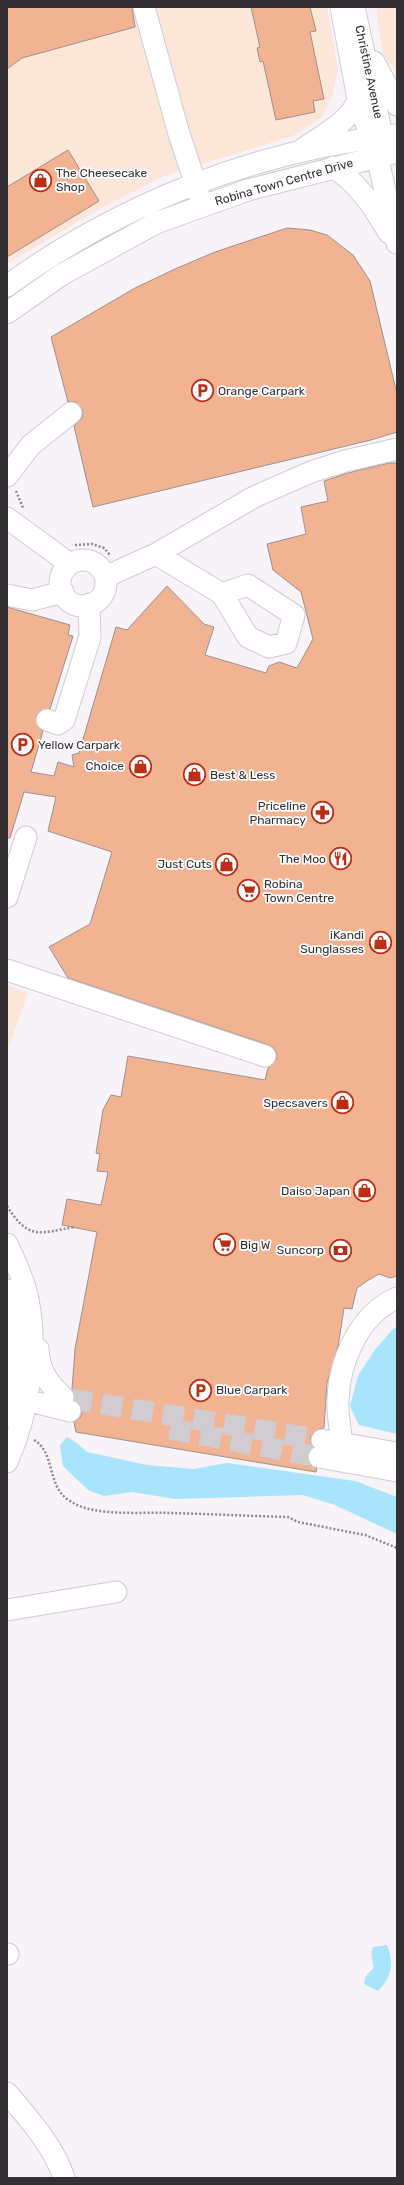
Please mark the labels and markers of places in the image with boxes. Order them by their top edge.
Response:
place label: The Cheesecake Shop [56,166,147,194]
shop icon: The Cheesecake Shop [27,167,53,193]
parking icon: Orange Carpark [189,378,215,404]
place label: Orange Carpark [218,384,306,398]
parking icon: Yellow Carpark [10,732,36,758]
place label: Yellow Carpark [38,738,121,752]
shop icon: Choice [127,753,153,779]
place label: Choice [86,759,124,773]
shop icon: Best & Less [182,762,208,788]
place label: Best & Less [210,768,275,782]
place label: Priceline Pharmacy [249,799,306,827]
pharmacy icon: Priceline Pharmacy [309,800,335,826]
restaurant icon: The Moo [328,846,354,872]
shop icon: Just Cuts [214,851,240,877]
place label: The Moo [279,852,326,866]
place label: Just Cuts [157,857,212,871]
place label: Robina Town Centre [264,877,334,905]
supermarket icon: Robina Town Centre [236,878,262,904]
place label: iKandi Sunglasses [300,928,364,956]
shop icon: iKandi Sunglasses [367,929,393,955]
shop icon: Specsavers [330,1090,356,1116]
place label: Specsavers [264,1096,328,1110]
shop icon: Daiso Japan [352,1178,378,1204]
place label: Daiso Japan [281,1184,350,1198]
supermarket icon: Big W [211,1232,237,1258]
bank icon: Suncorp [327,1237,353,1263]
place label: Big W [240,1238,271,1252]
place label: Suncorp [277,1243,324,1257]
parking icon: Blue Carpark [188,1377,214,1403]
place label: Blue Carpark [216,1383,288,1397]

